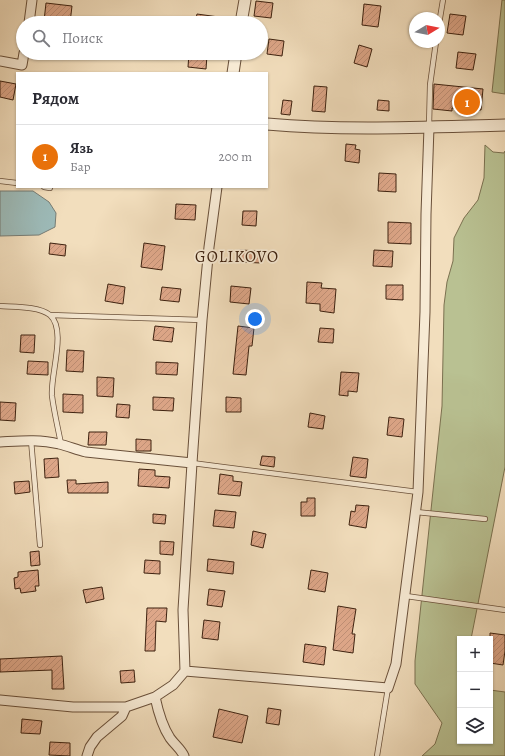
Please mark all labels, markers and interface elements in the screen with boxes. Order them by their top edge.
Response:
north arrow [409,12,445,48]
search box [16,16,268,60]
icon: search [30,27,52,49]
text: Поиск [62,28,103,48]
text: Рядом [32,87,79,110]
pin: 1 [454,87,480,117]
text: Язь [70,138,93,158]
text: 1 [43,148,47,165]
text: 200 m [219,148,252,165]
text: Бар [70,158,91,175]
district label: GOLIKOVO [195,246,279,268]
your location [245,309,265,329]
map controls [457,636,493,744]
button: + [457,636,493,672]
button: − [457,672,493,708]
button: layers [457,708,493,744]

